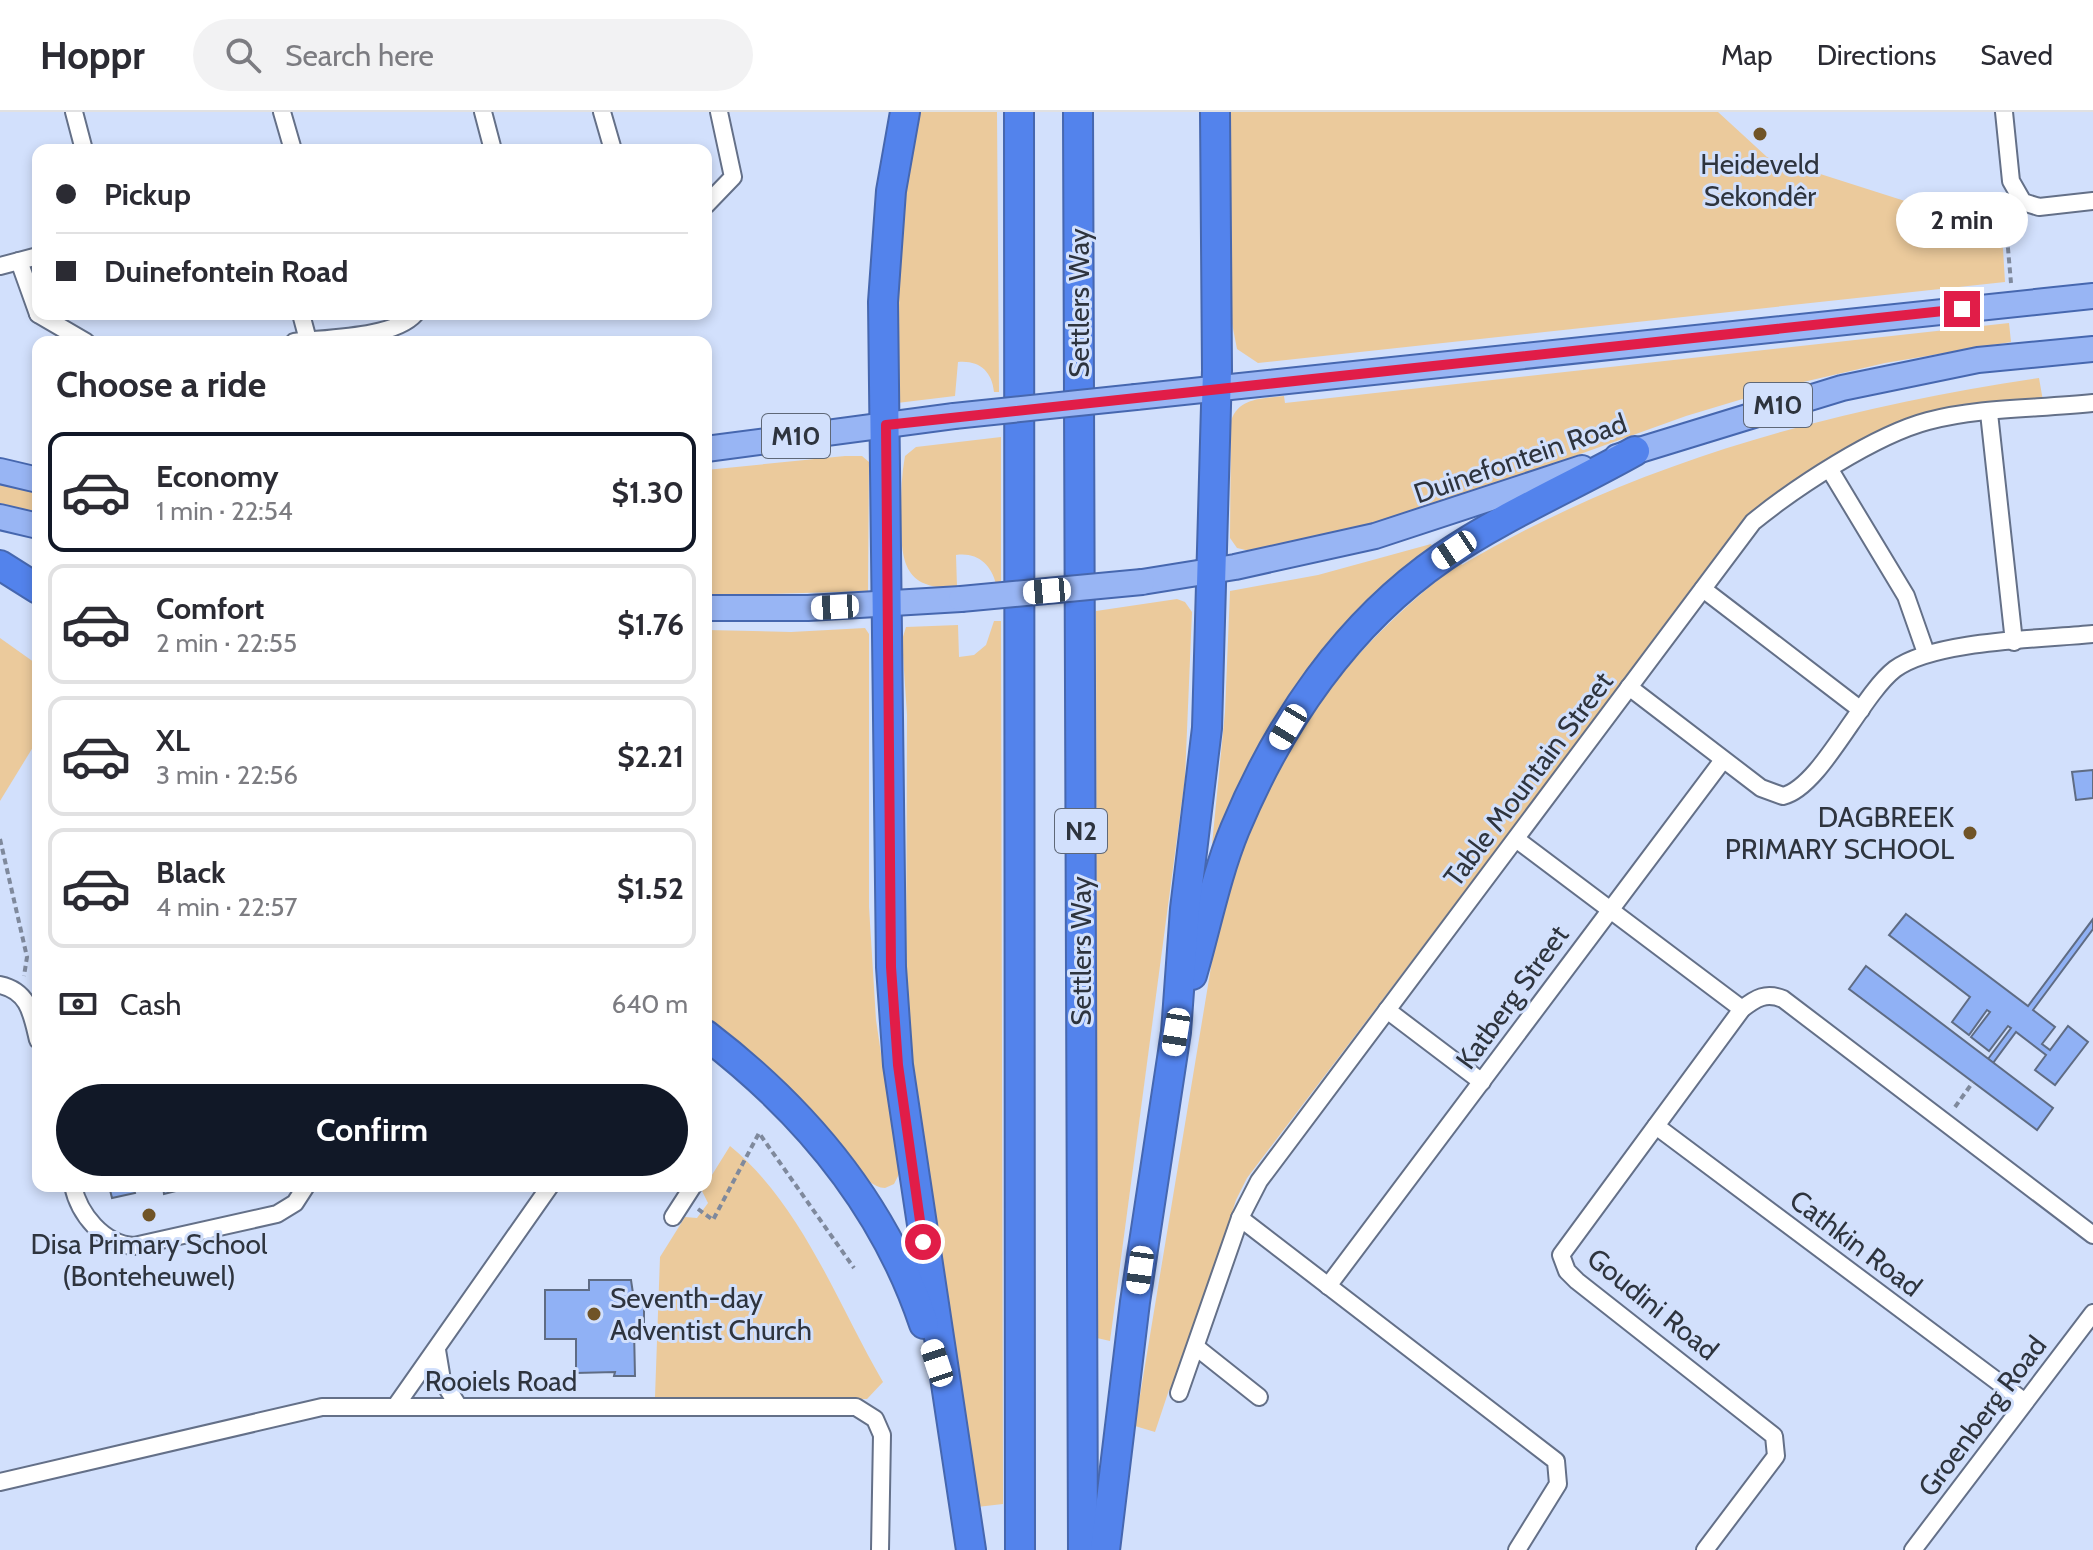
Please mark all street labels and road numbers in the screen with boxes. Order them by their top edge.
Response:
street label: Settlers Way [1062,228,1096,378]
road number: M10 [1744,383,1812,427]
street label: Duinefontein Road [1409,406,1631,510]
road number: M10 [762,414,830,458]
street label: Table Mountain Street [1436,665,1620,893]
road number: N2 [1055,809,1107,853]
street label: Settlers Way [1064,876,1098,1026]
street label: Katberg Street [1449,919,1575,1075]
street label: Cathkin Road [1783,1182,1929,1304]
street label: Goudini Road [1581,1241,1725,1367]
street label: Groenberg Road [1911,1329,2053,1503]
street label: Rooiels Road [425,1364,577,1398]

